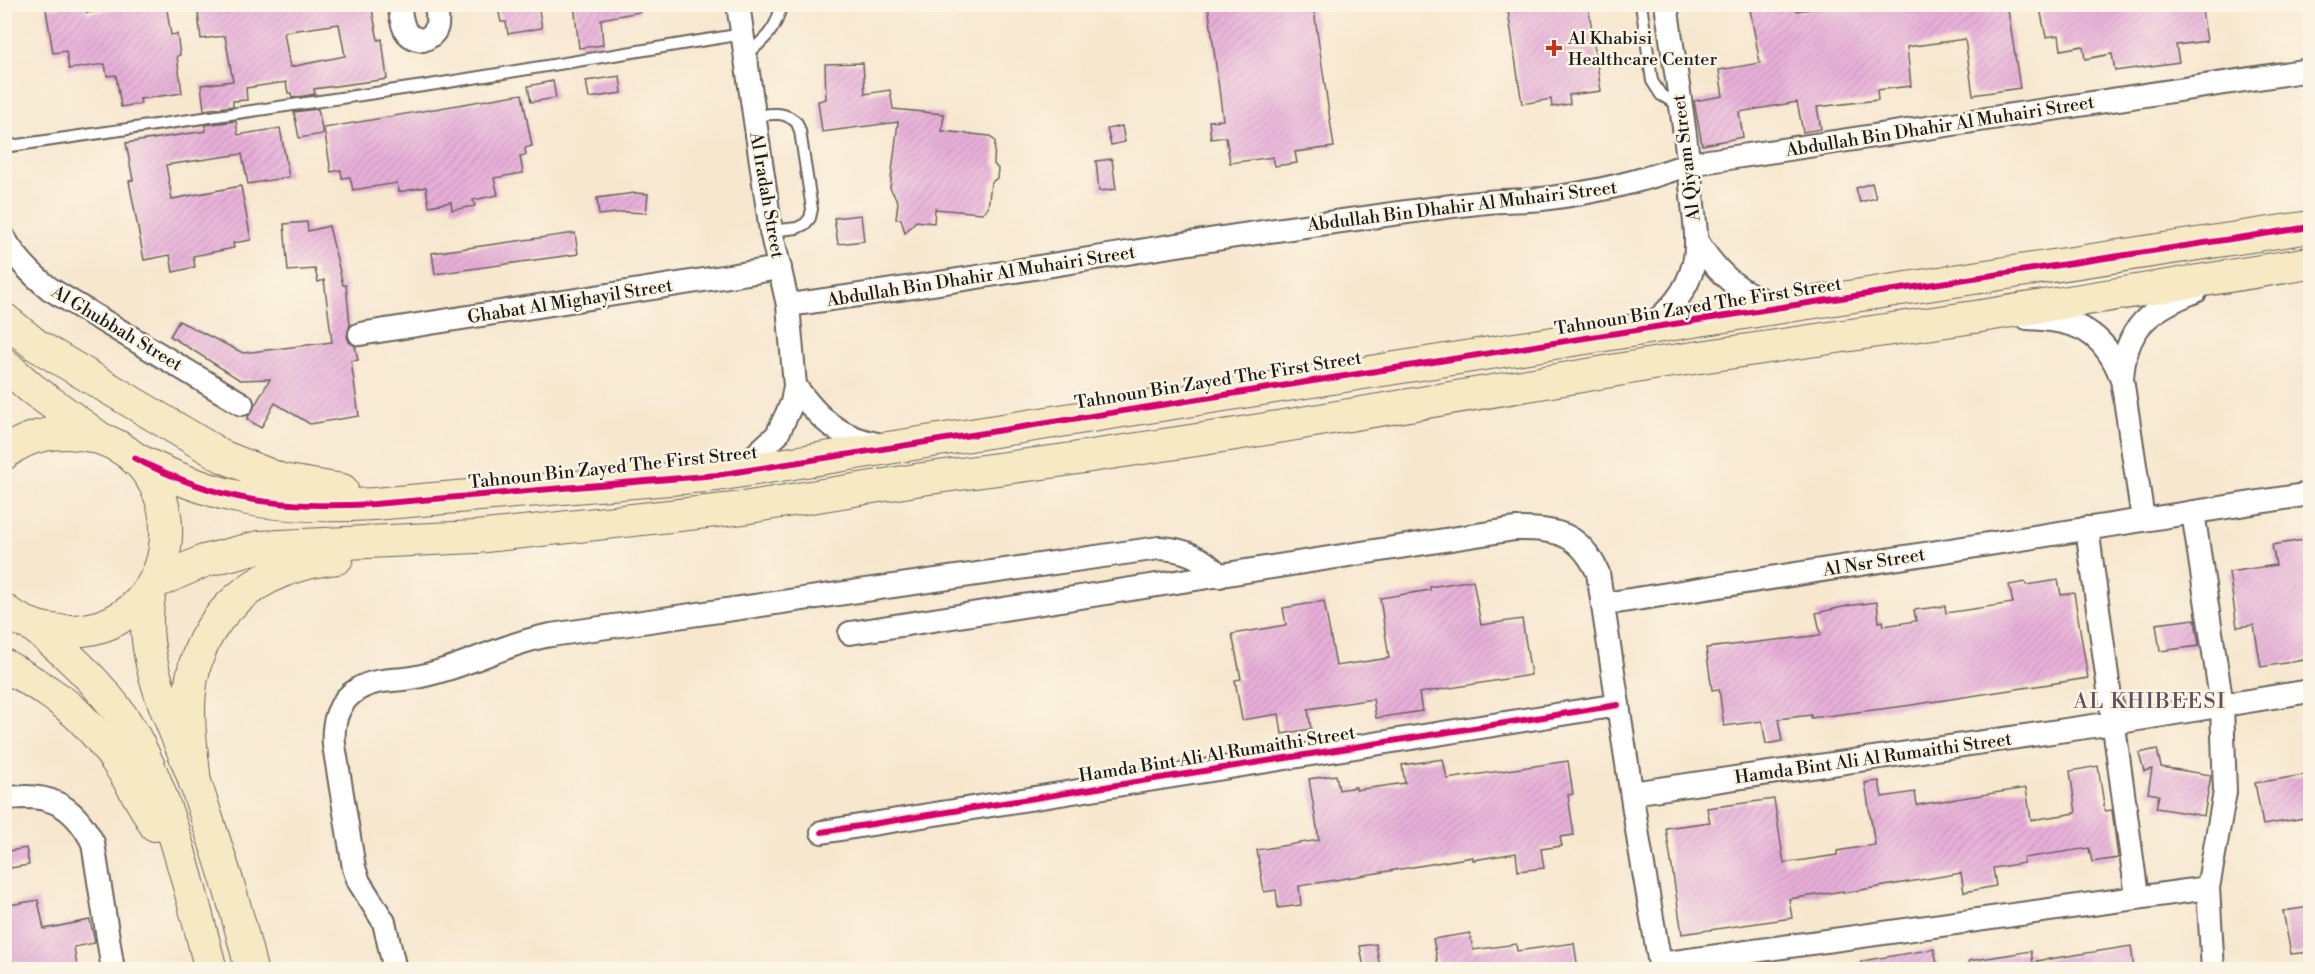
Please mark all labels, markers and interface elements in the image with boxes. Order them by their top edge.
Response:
place label: Al Khabisi Healthcare Center [1567,27,1717,71]
marker: Al Khabisi Healthcare Center [1545,39,1563,57]
street label: Abdullah Bin Dhahir Al Muhairi Street [1783,91,2097,162]
street label: Al Qiyam Street [1667,93,1706,224]
street label: Al Iradah Street [744,129,789,261]
street label: Abdullah Bin Dhahir Al Muhairi Street [1305,176,1619,237]
street label: Abdullah Bin Dhahir Al Muhairi Street [824,241,1138,312]
street label: Tahnoun Bin Zayed The First Street [1553,272,1844,341]
street label: Ghabat Al Mighayil Street [466,274,675,329]
street label: Al Ghubbah Street [46,280,187,377]
street label: Tahnoun Bin Zayed The First Street [1073,346,1364,415]
street label: Tahnoun Bin Zayed The First Street [467,441,759,494]
street label: Al Nsr Street [1820,543,1927,582]
district label: AL KHIBEESI [2072,689,2227,715]
street label: Hamda Bint Ali Al Rumaithi Street [1077,721,1358,788]
street label: Hamda Bint Ali Al Rumaithi Street [1733,728,2014,789]

